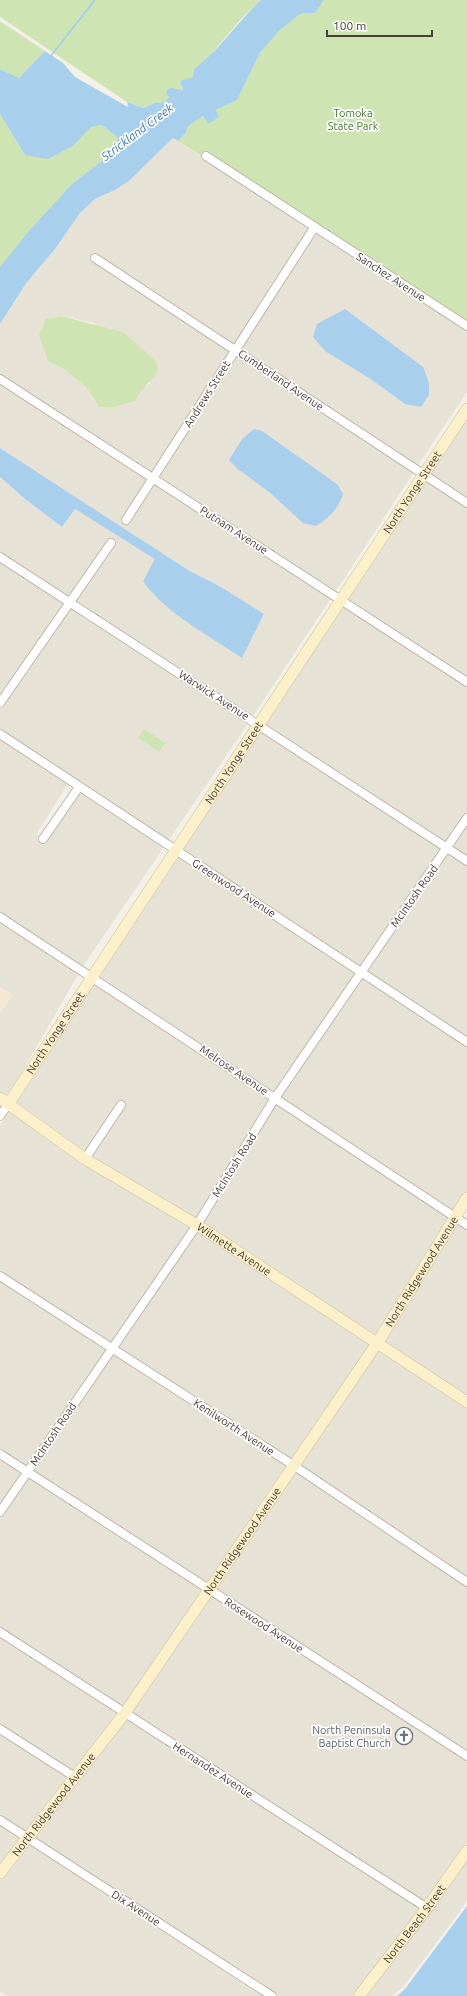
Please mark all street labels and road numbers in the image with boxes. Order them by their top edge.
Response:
street label: Sanchez Avenue [354,250,428,304]
street label: Cumberland Avenue [236,347,326,413]
street label: Andrews Street [182,358,233,430]
street label: North Yonge Street [381,448,444,535]
street label: Putnam Avenue [198,504,270,556]
street label: Warwick Avenue [177,668,251,722]
street label: North Yonge Street [202,719,266,806]
street label: Greenwood Avenue [190,856,278,920]
street label: McIntosh Road [388,862,440,930]
street label: North Yonge Street [24,989,87,1076]
street label: Melrose Avenue [198,1043,270,1097]
street label: McIntosh Road [209,1131,259,1199]
street label: North Ridgewood Avenue [383,1214,460,1329]
street label: Wilmette Avenue [195,1221,273,1278]
street label: Kenilworth Avenue [191,1396,277,1458]
street label: McIntosh Road [27,1400,79,1468]
street label: North Ridgewood Avenue [201,1485,283,1597]
street label: Rosewood Avenue [222,1595,306,1655]
street label: Hernandez Avenue [171,1740,255,1800]
street label: North Ridgewood Avenue [10,1751,98,1858]
street label: North Beach Street [381,1882,448,1965]
street label: Dix Avenue [109,1888,163,1928]

